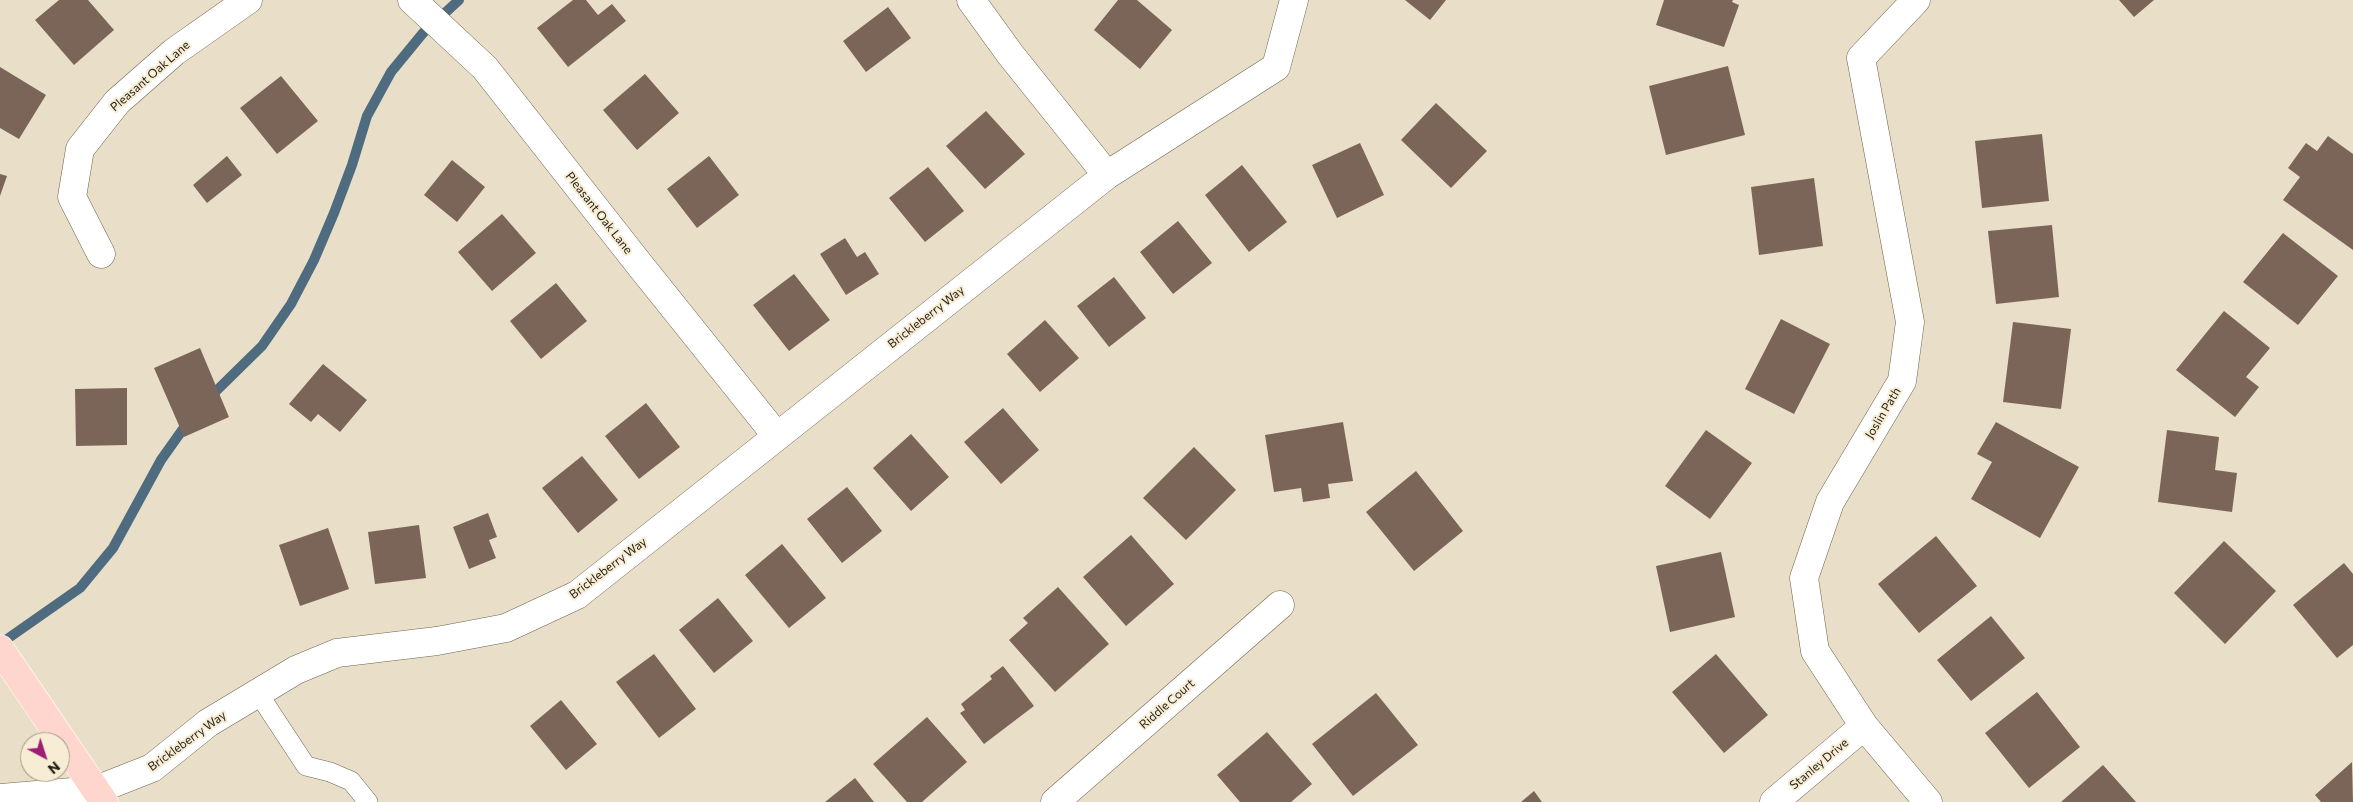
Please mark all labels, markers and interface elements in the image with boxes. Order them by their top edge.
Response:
street label: Pleasant Oak Lane [107,38,193,114]
street label: Pleasant Oak Lane [562,169,636,257]
street label: Brickleberry Way [885,283,967,351]
street label: Joslin Path [1862,385,1904,441]
street label: Brickleberry Way [567,534,649,602]
street label: Riddle Court [1136,676,1198,732]
street label: Brickleberry Way [145,708,229,774]
north arrow [20,732,70,782]
street label: Stanley Drive [1787,735,1851,793]
text: N [45,758,64,778]

